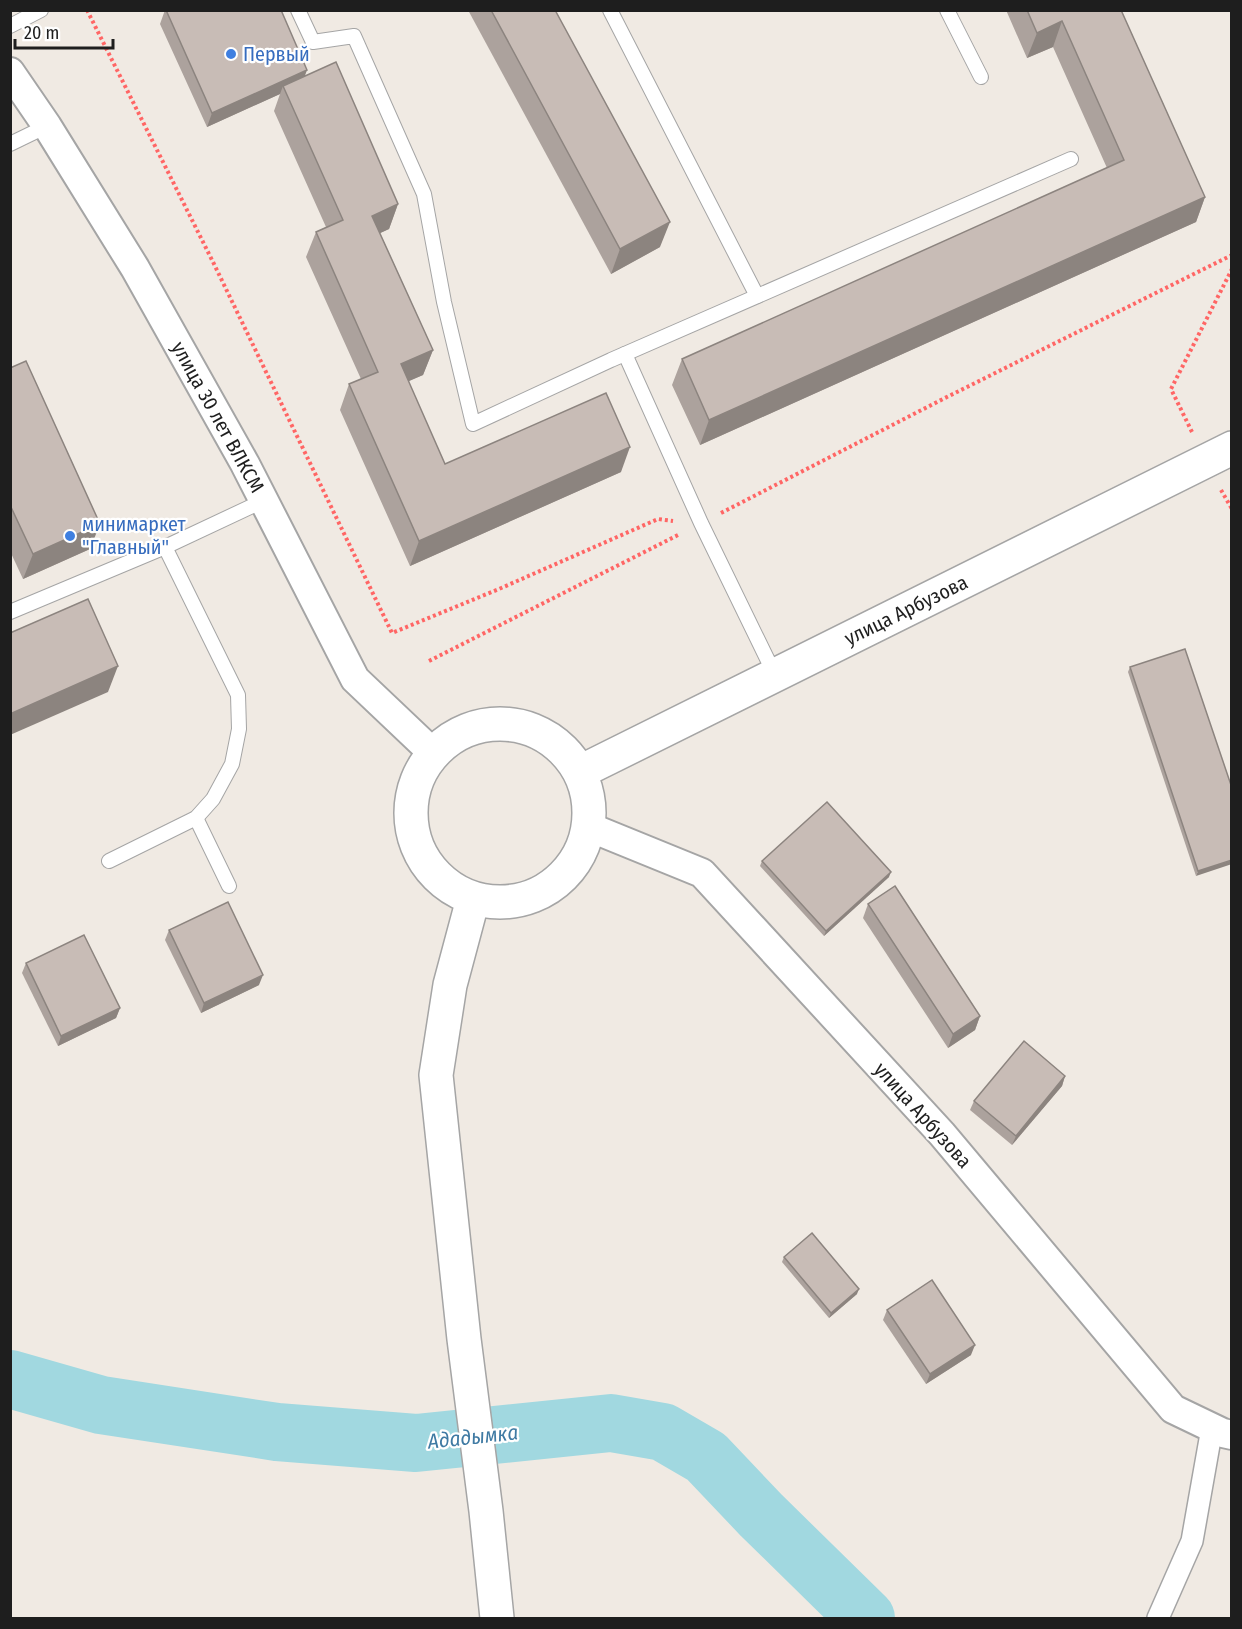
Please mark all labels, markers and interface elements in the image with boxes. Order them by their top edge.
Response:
scale bar [15,12,112,50]
text: 20 m [24,22,59,44]
place label: Первый [243,42,310,66]
marker: Первый [224,47,238,61]
street label: улица 30 лет ВЛКСМ [167,337,269,497]
place label: минимаркет "Главный" [82,512,187,559]
marker: минимаркет "Главный" [63,529,77,543]
street label: улица Арбузова [841,570,971,650]
street label: улица Арбузова [869,1057,977,1173]
water label: Ададымка [425,1419,520,1455]

